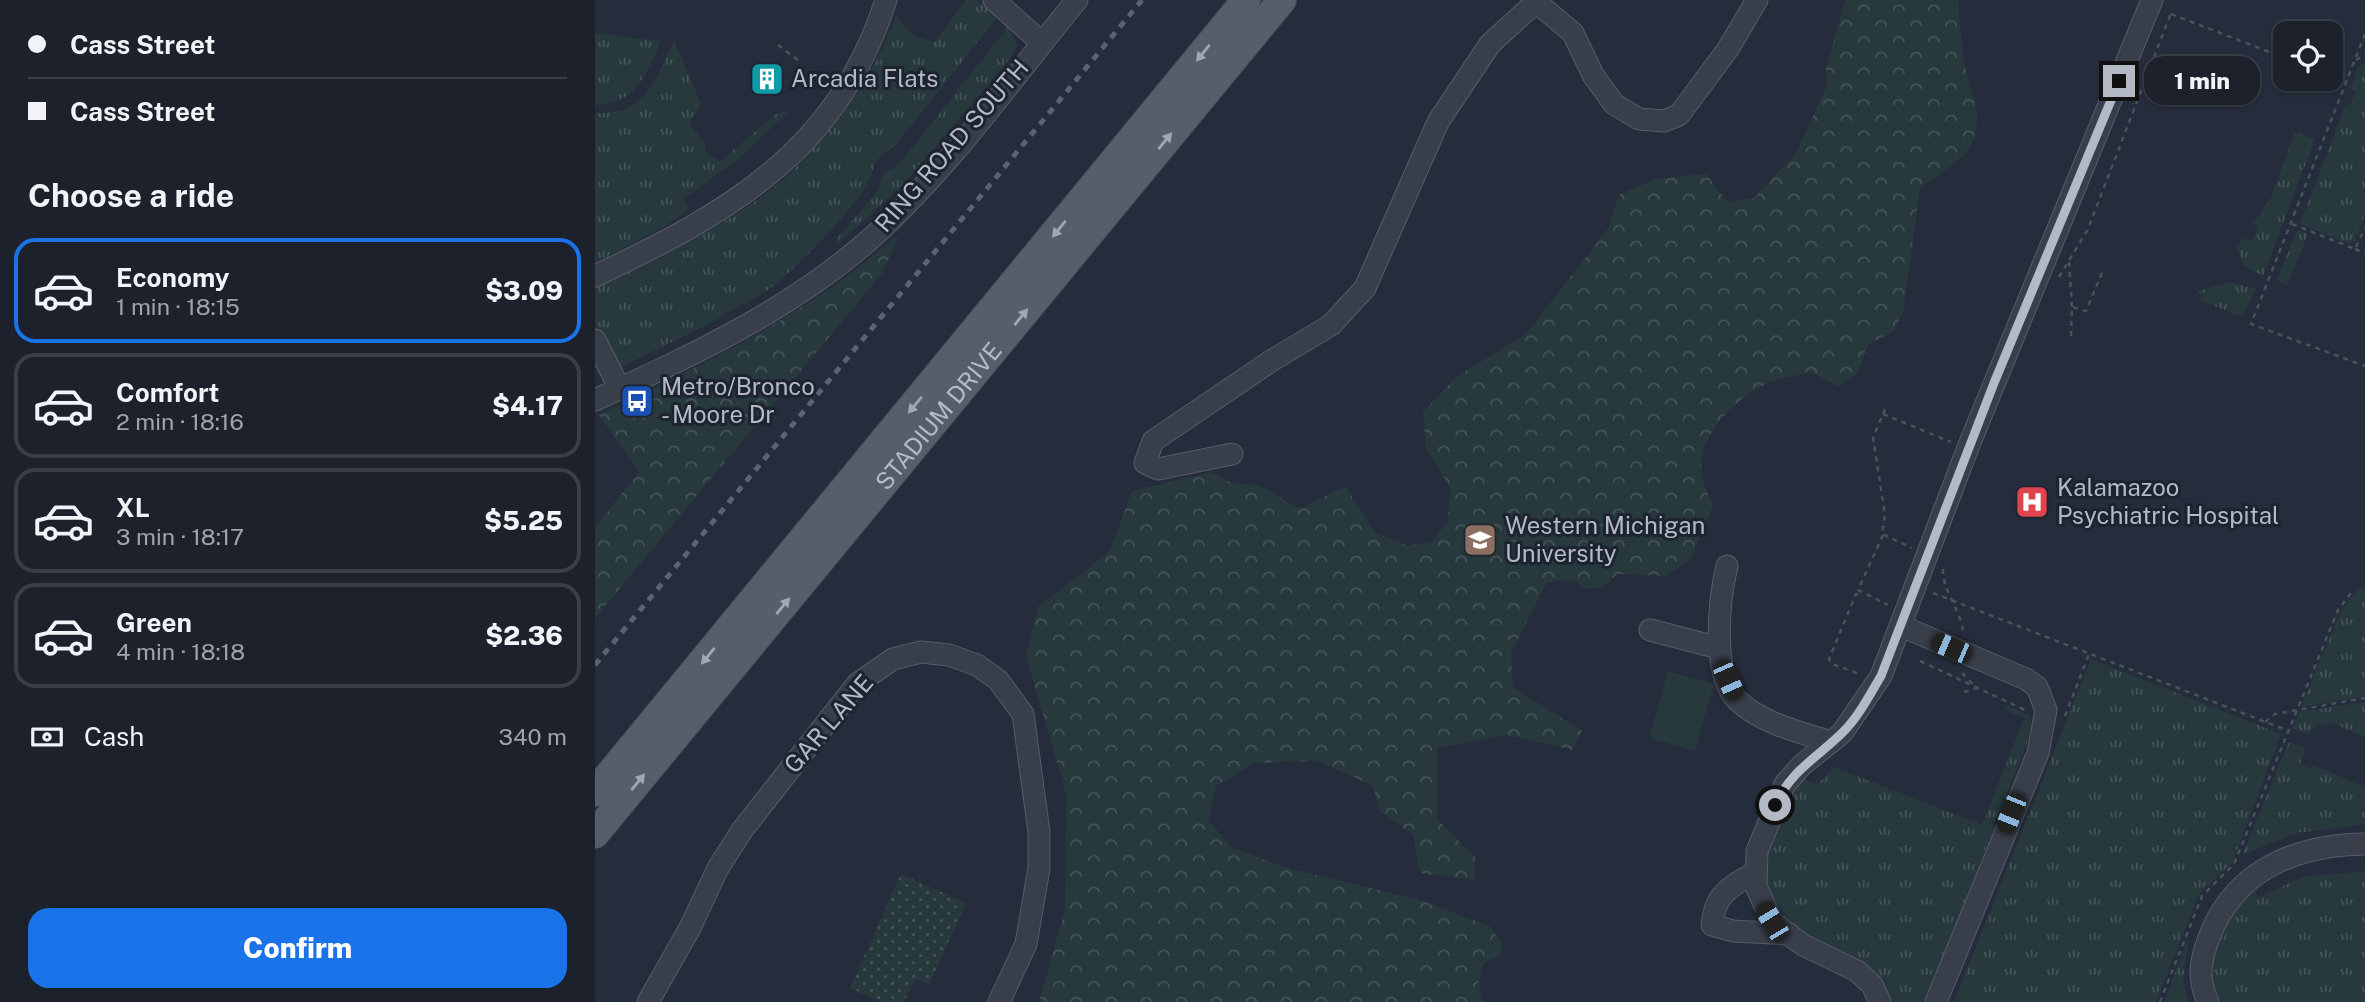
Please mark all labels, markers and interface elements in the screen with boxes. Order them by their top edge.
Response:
map controls [2273,21,2343,91]
button: locate [2273,21,2343,91]
text: Cass Street [70,29,215,60]
one-way arrow [1196,44,1211,61]
street label: RING ROAD SOUTH [869,53,1034,237]
callout: 1 min [2143,56,2259,106]
building icon: Arcadia Flats [748,60,786,98]
place label: Arcadia Flats [791,64,939,92]
route end [2103,65,2135,97]
text: 1 min [2174,67,2230,94]
text: Cass Street [70,96,215,127]
one-way arrow [1158,133,1173,151]
text: Choose a ride [28,177,234,214]
one-way arrow [1051,219,1066,237]
icon: car [32,259,95,322]
text: Economy [116,262,229,293]
text: $3.09 [485,275,563,306]
text: 1 min · 18:15 [116,293,240,320]
one-way arrow [1013,308,1028,325]
street label: STADIUM DRIVE [869,336,1007,495]
place label: Metro/Bronco - Moore Dr [661,372,815,428]
icon: car [32,374,95,437]
text: Comfort [116,377,219,408]
bus stop icon: Metro/Bronco - Moore Dr [618,382,656,420]
text: $4.17 [492,390,563,421]
one-way arrow [908,396,923,413]
text: 2 min · 18:16 [116,408,244,435]
place label: Kalamazoo Psychiatric Hospital [2057,473,2279,529]
hospital icon: Kalamazoo Psychiatric Hospital [2013,483,2051,521]
icon: car [32,489,95,552]
text: XL [116,492,150,523]
text: $5.25 [484,505,563,536]
place label: Western Michigan University [1505,511,1705,567]
school or university icon: Western Michigan University [1461,521,1499,559]
text: 3 min · 18:17 [116,523,244,550]
one-way arrow [775,597,790,614]
icon: car [32,604,95,667]
text: Green [116,607,192,638]
text: $2.36 [485,620,563,651]
car [1928,630,1975,666]
text: 4 min · 18:18 [116,638,245,665]
one-way arrow [700,646,715,664]
car [1710,657,1747,703]
street label: GAR LANE [778,668,879,778]
icon: cash [28,718,66,756]
text: Cash [84,721,144,752]
text: 340 m [499,723,567,750]
one-way arrow [631,773,646,791]
route start [1759,789,1791,821]
car [1994,790,2029,836]
car [1753,899,1792,945]
button: Confirm [28,908,567,988]

